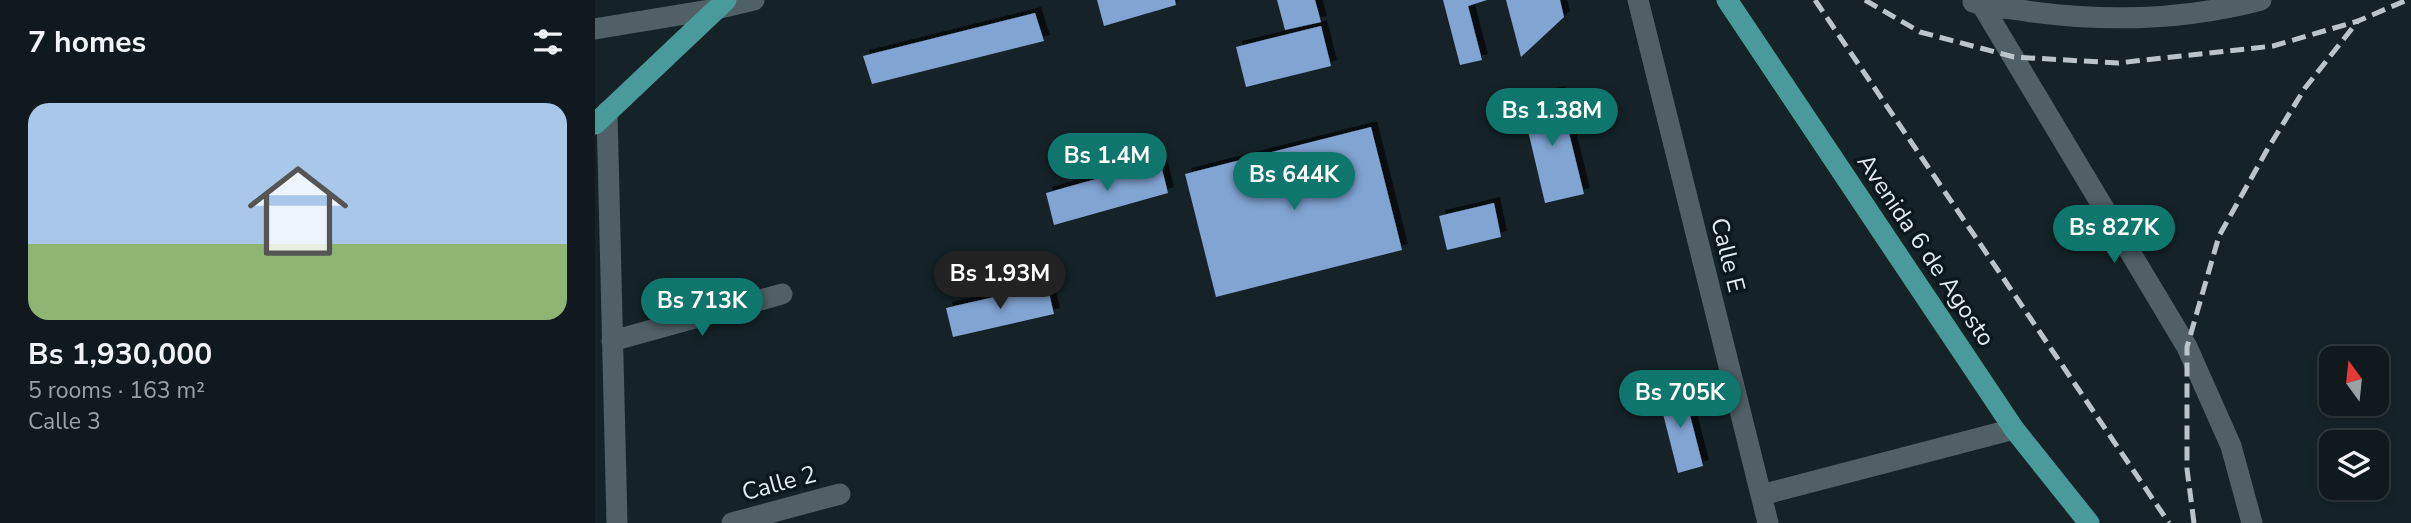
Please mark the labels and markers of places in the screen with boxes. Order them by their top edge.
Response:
pin: Bs 1.38M [1480,88,1624,148]
pin: Bs 1.4M [1042,134,1172,193]
pin: Bs 644K [1229,152,1359,212]
pin: Bs 827K [2049,205,2179,265]
pin: Bs 1.93M [928,252,1072,311]
pin: Bs 713K [637,278,767,338]
pin: Bs 705K [1615,370,1745,430]

